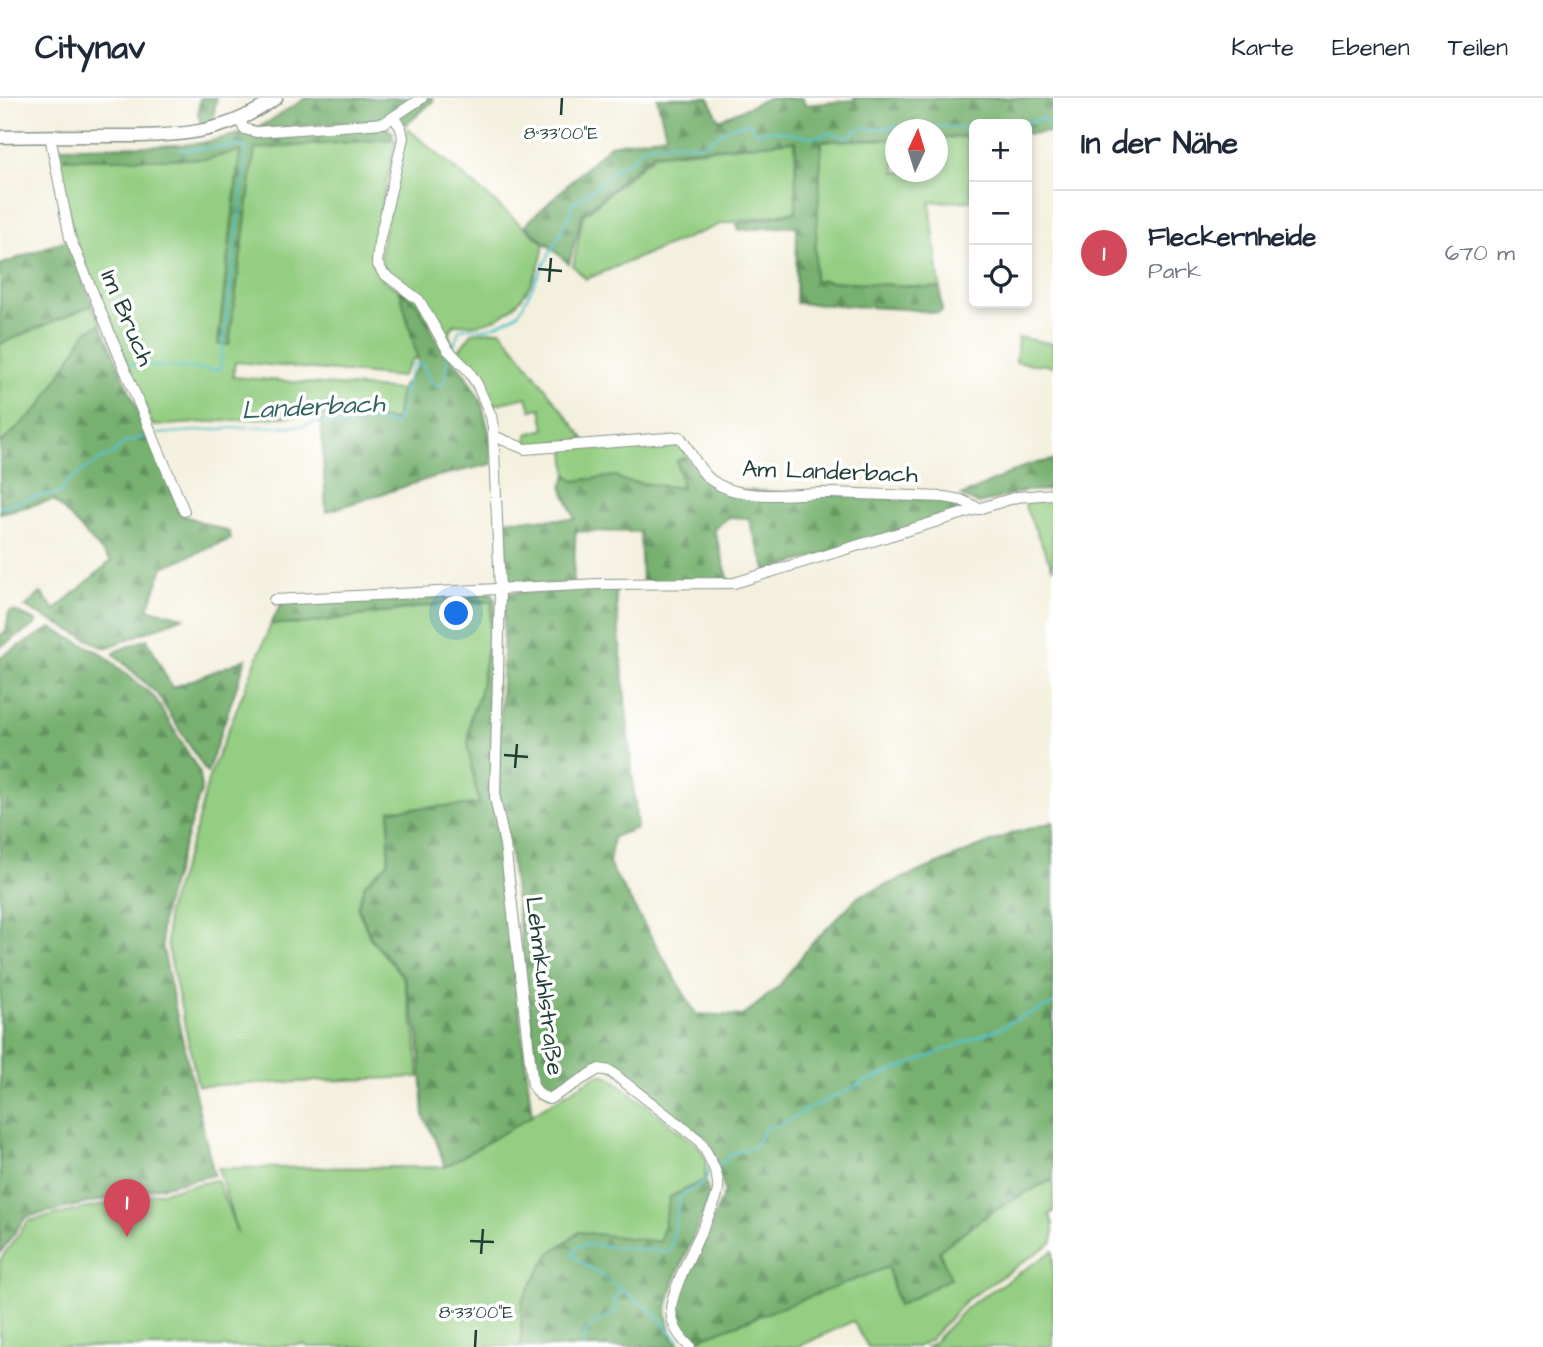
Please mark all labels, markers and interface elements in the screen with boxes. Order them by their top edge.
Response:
text: Citynav [35,25,145,71]
text: Karte [1231,31,1294,65]
text: Ebenen [1332,31,1410,65]
text: Teilen [1448,31,1508,65]
north arrow [885,119,948,182]
map controls [969,119,1032,308]
button: + [969,119,1032,182]
text: 8°33'00"E [524,121,599,146]
text: In der Nähe [1081,123,1238,165]
button: − [969,182,1032,245]
text: Fleckernheide [1148,219,1316,255]
text: 1 [1103,237,1105,269]
text: 670 m [1445,237,1515,269]
button: locate [969,245,1032,308]
text: Park [1148,255,1201,287]
street label: Im Bruch [92,265,163,371]
water label: Landerbach [241,385,387,429]
street label: Am Landerbach [742,452,919,492]
your location [439,596,473,630]
street label: Lehmkuhlstraße [516,895,572,1077]
pin: 1 [104,1179,150,1237]
text: 8°33'00"E [439,1300,514,1325]

